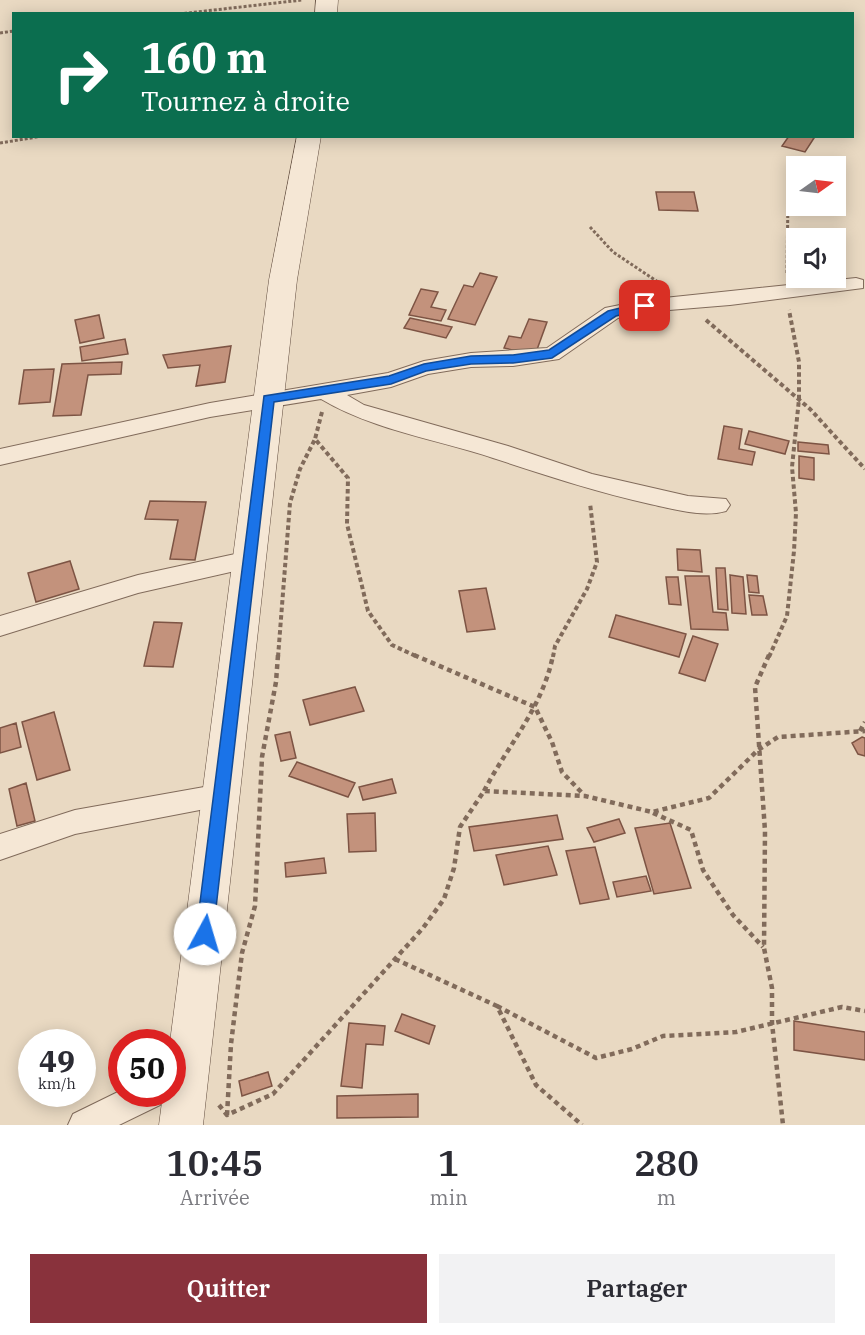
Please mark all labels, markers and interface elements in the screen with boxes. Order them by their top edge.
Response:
text: 160 m [141,30,267,85]
icon: right [42,36,120,114]
text: Tournez à droite [141,83,350,118]
north arrow [786,156,846,216]
map controls [786,156,846,288]
button: sound [786,228,846,288]
pin [619,280,670,331]
icon: arrive [628,289,661,322]
position arrow [173,902,237,966]
speed limit sign: 50 [108,1029,186,1107]
text: 49 [39,1041,75,1080]
text: km/h [38,1074,76,1093]
text: 10:45 [166,1139,263,1186]
text: 1 [438,1139,459,1186]
text: 280 [634,1139,699,1186]
text: Arrivée [180,1184,250,1211]
text: min [430,1184,468,1211]
text: m [657,1184,676,1211]
button: Quitter [30,1254,427,1323]
button: Partager [439,1254,835,1323]

